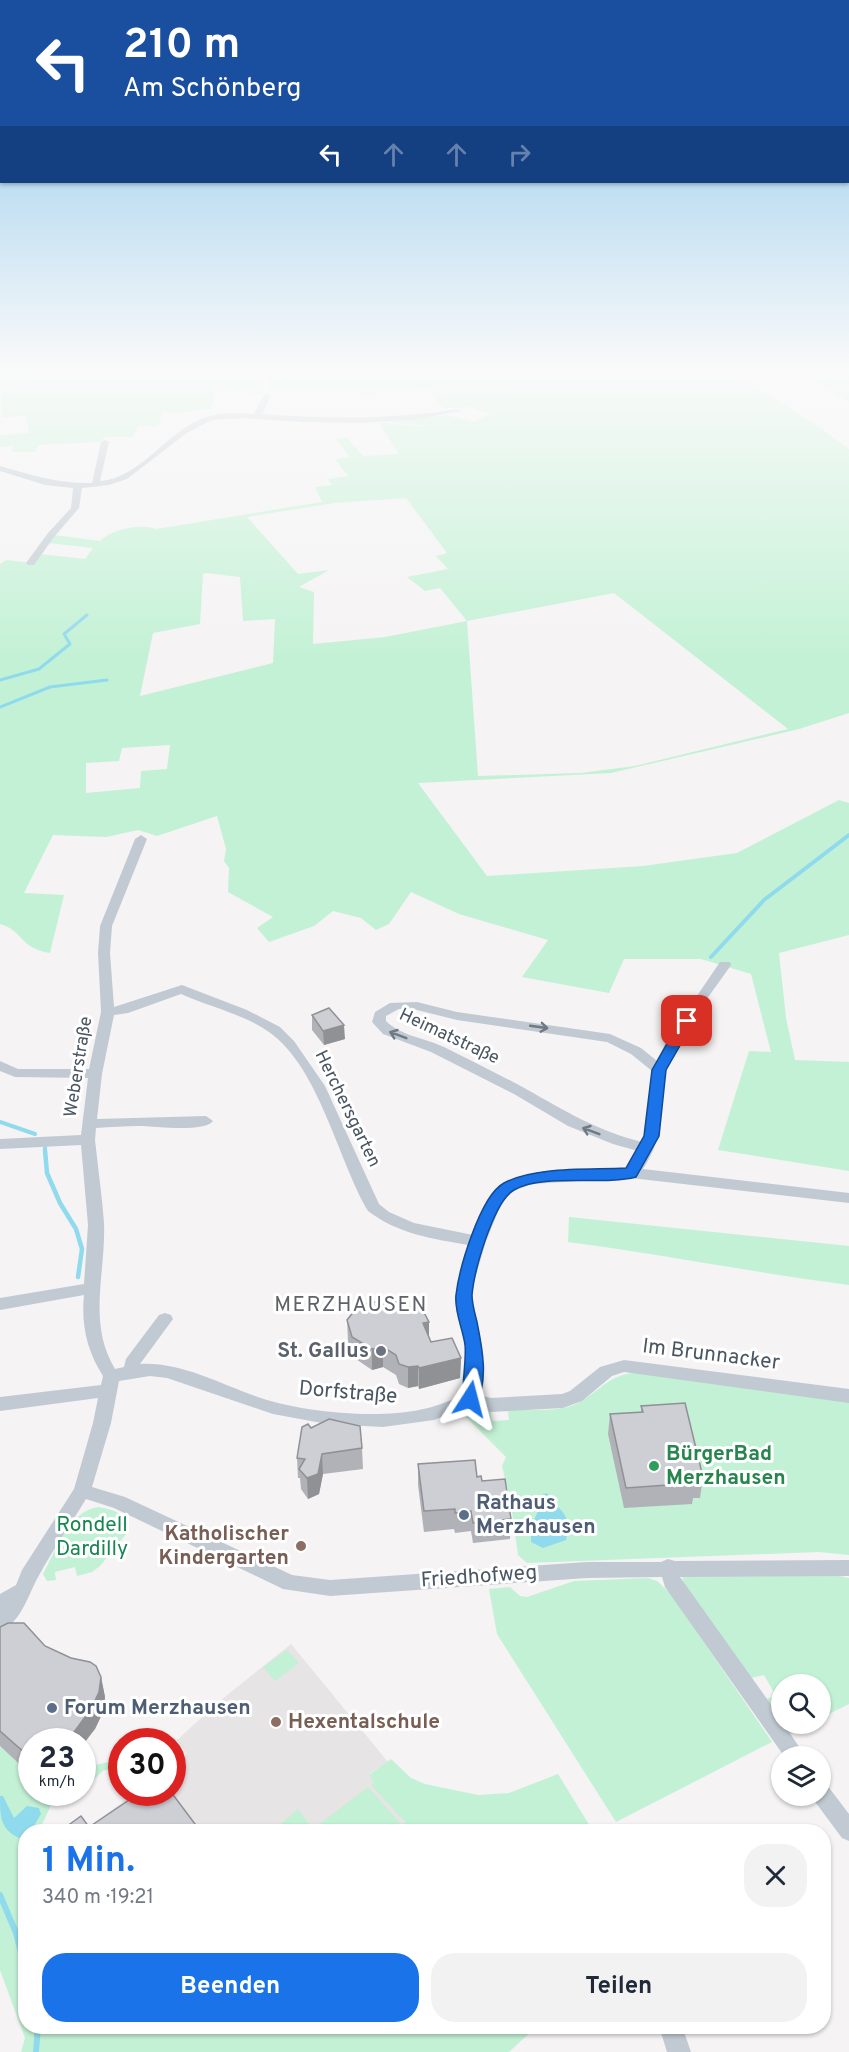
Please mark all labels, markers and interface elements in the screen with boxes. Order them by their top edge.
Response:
text: 210 m [123,20,240,73]
icon: left [24,24,102,102]
text: Am Schönberg [123,72,301,106]
icon: left [314,138,347,171]
icon: ahead [377,138,410,171]
icon: ahead [440,138,473,171]
icon: right [503,138,536,171]
pin [661,995,712,1046]
street label: Heimatstraße [395,1004,503,1070]
icon: arrive [670,1004,703,1037]
street label: Weberstraße [60,1015,98,1119]
one-way arrow [529,1022,549,1033]
one-way arrow [389,1029,408,1040]
street label: Herchersgarten [309,1047,385,1171]
one-way arrow [582,1124,601,1135]
district label: MERZHAUSEN [274,1292,428,1319]
street label: Im Brunnacker [641,1333,781,1377]
place label: St. Gallus [277,1338,369,1365]
marker: St. Gallus [374,1344,388,1358]
position arrow [438,1367,502,1431]
street label: Dorfstraße [298,1375,398,1411]
place label: BürgerBad Merzhausen [666,1441,786,1492]
marker: BürgerBad Merzhausen [647,1459,661,1473]
place label: Rathaus Merzhausen [476,1490,596,1541]
marker: Rathaus Merzhausen [457,1508,471,1522]
park label: Rondell Dardilly [56,1512,128,1563]
place label: Katholischer Kindergarten [158,1521,289,1572]
marker: Katholischer Kindergarten [294,1539,308,1553]
street label: Friedhofweg [420,1559,538,1595]
map controls [771,1674,831,1806]
button: search [771,1674,831,1734]
place label: Forum Merzhausen [64,1695,251,1722]
marker: Forum Merzhausen [45,1701,59,1715]
place label: Hexentalschule [288,1709,440,1736]
marker: Hexentalschule [269,1715,283,1729]
speed limit sign: 30 [108,1728,186,1806]
text: 23 [39,1741,75,1778]
button: layers [771,1746,831,1806]
text: km/h [39,1773,75,1792]
text: 1 Min. [42,1839,135,1885]
button: close [744,1844,807,1907]
text: 340 m · 19:21 [42,1885,154,1911]
button: Beenden [42,1953,419,2022]
button: Teilen [431,1953,807,2022]

